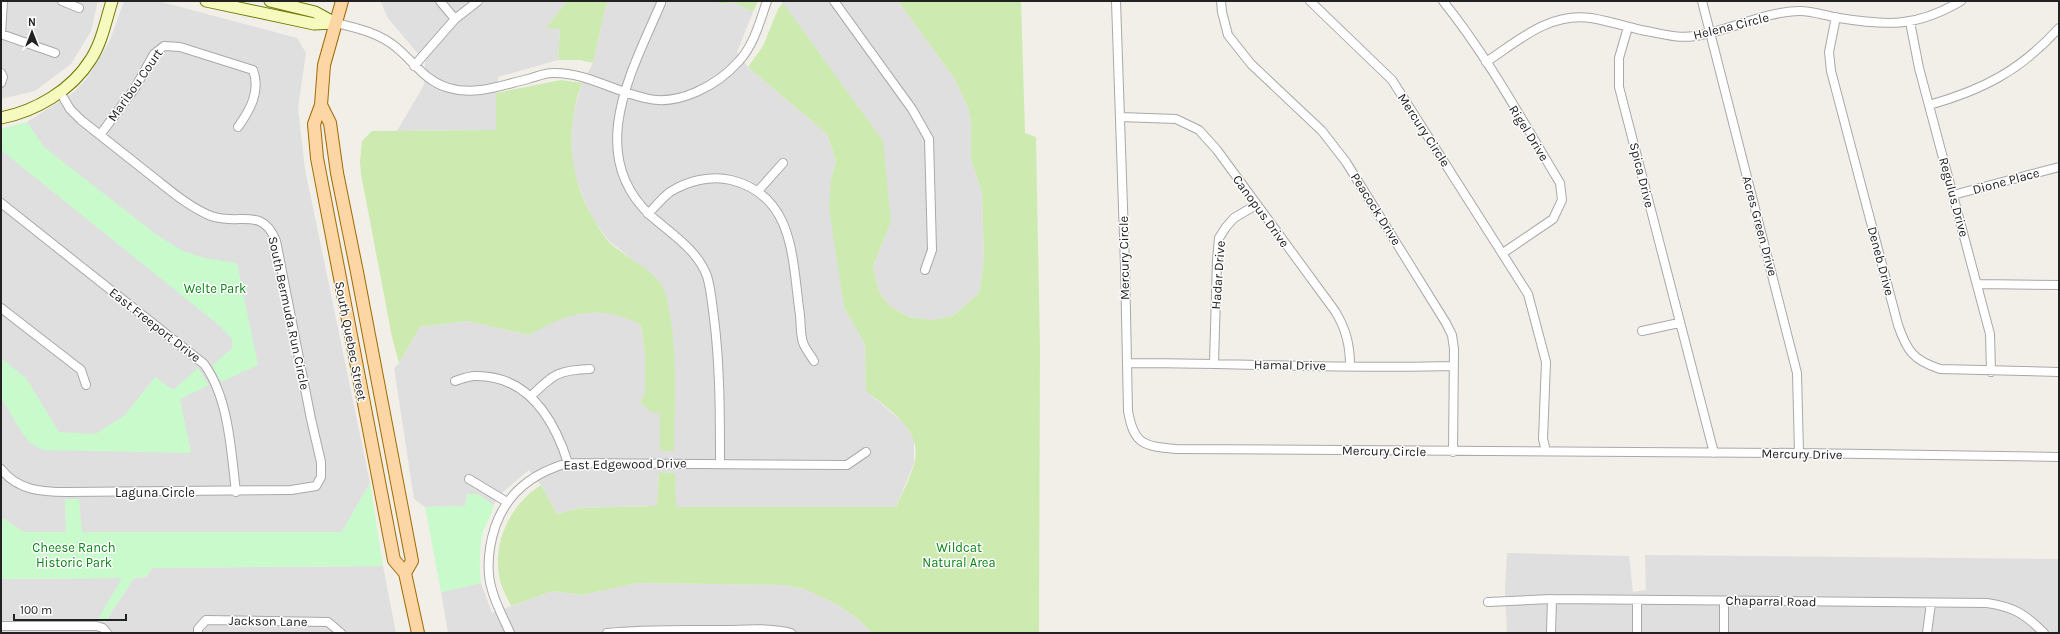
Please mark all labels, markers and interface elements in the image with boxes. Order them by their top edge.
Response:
street label: Helena Circle [1692,9,1771,43]
north arrow [12,12,52,52]
text: N [28,16,36,29]
street label: Maribou Court [104,46,166,124]
street label: Mercury Circle [1395,91,1453,170]
street label: Rigel Drive [1506,102,1552,164]
street label: Spica Drive [1627,141,1657,209]
street label: Regulus Drive [1936,156,1972,239]
street label: Dione Place [1971,165,2041,197]
street label: Peacock Drive [1348,170,1404,248]
street label: Canopus Drive [1230,172,1292,250]
street label: Acres Green Drive [1739,174,1781,278]
street label: Mercury Circle [1116,215,1132,300]
street label: Deneb Drive [1865,225,1898,298]
street label: South Bermuda Run Circle [265,235,313,391]
street label: Hadar Drive [1208,240,1228,310]
street label: South Quebec Street [332,280,370,402]
park label: Welte Park [184,281,246,296]
street label: East Freeport Drive [106,285,204,366]
street label: Hamal Drive [1254,357,1327,373]
street label: Mercury Circle [1342,443,1427,459]
street label: Mercury Drive [1761,446,1843,462]
street label: East Edgewood Drive [563,455,687,473]
street label: Laguna Circle [115,485,195,500]
park label: Cheese Ranch Historic Park [32,540,116,570]
park label: Wildcat Natural Area [922,540,996,570]
street label: Chaparral Road [1725,593,1817,609]
scale bar [14,596,126,622]
text: 100 m [20,603,52,617]
street label: Jackson Lane [228,613,308,629]

